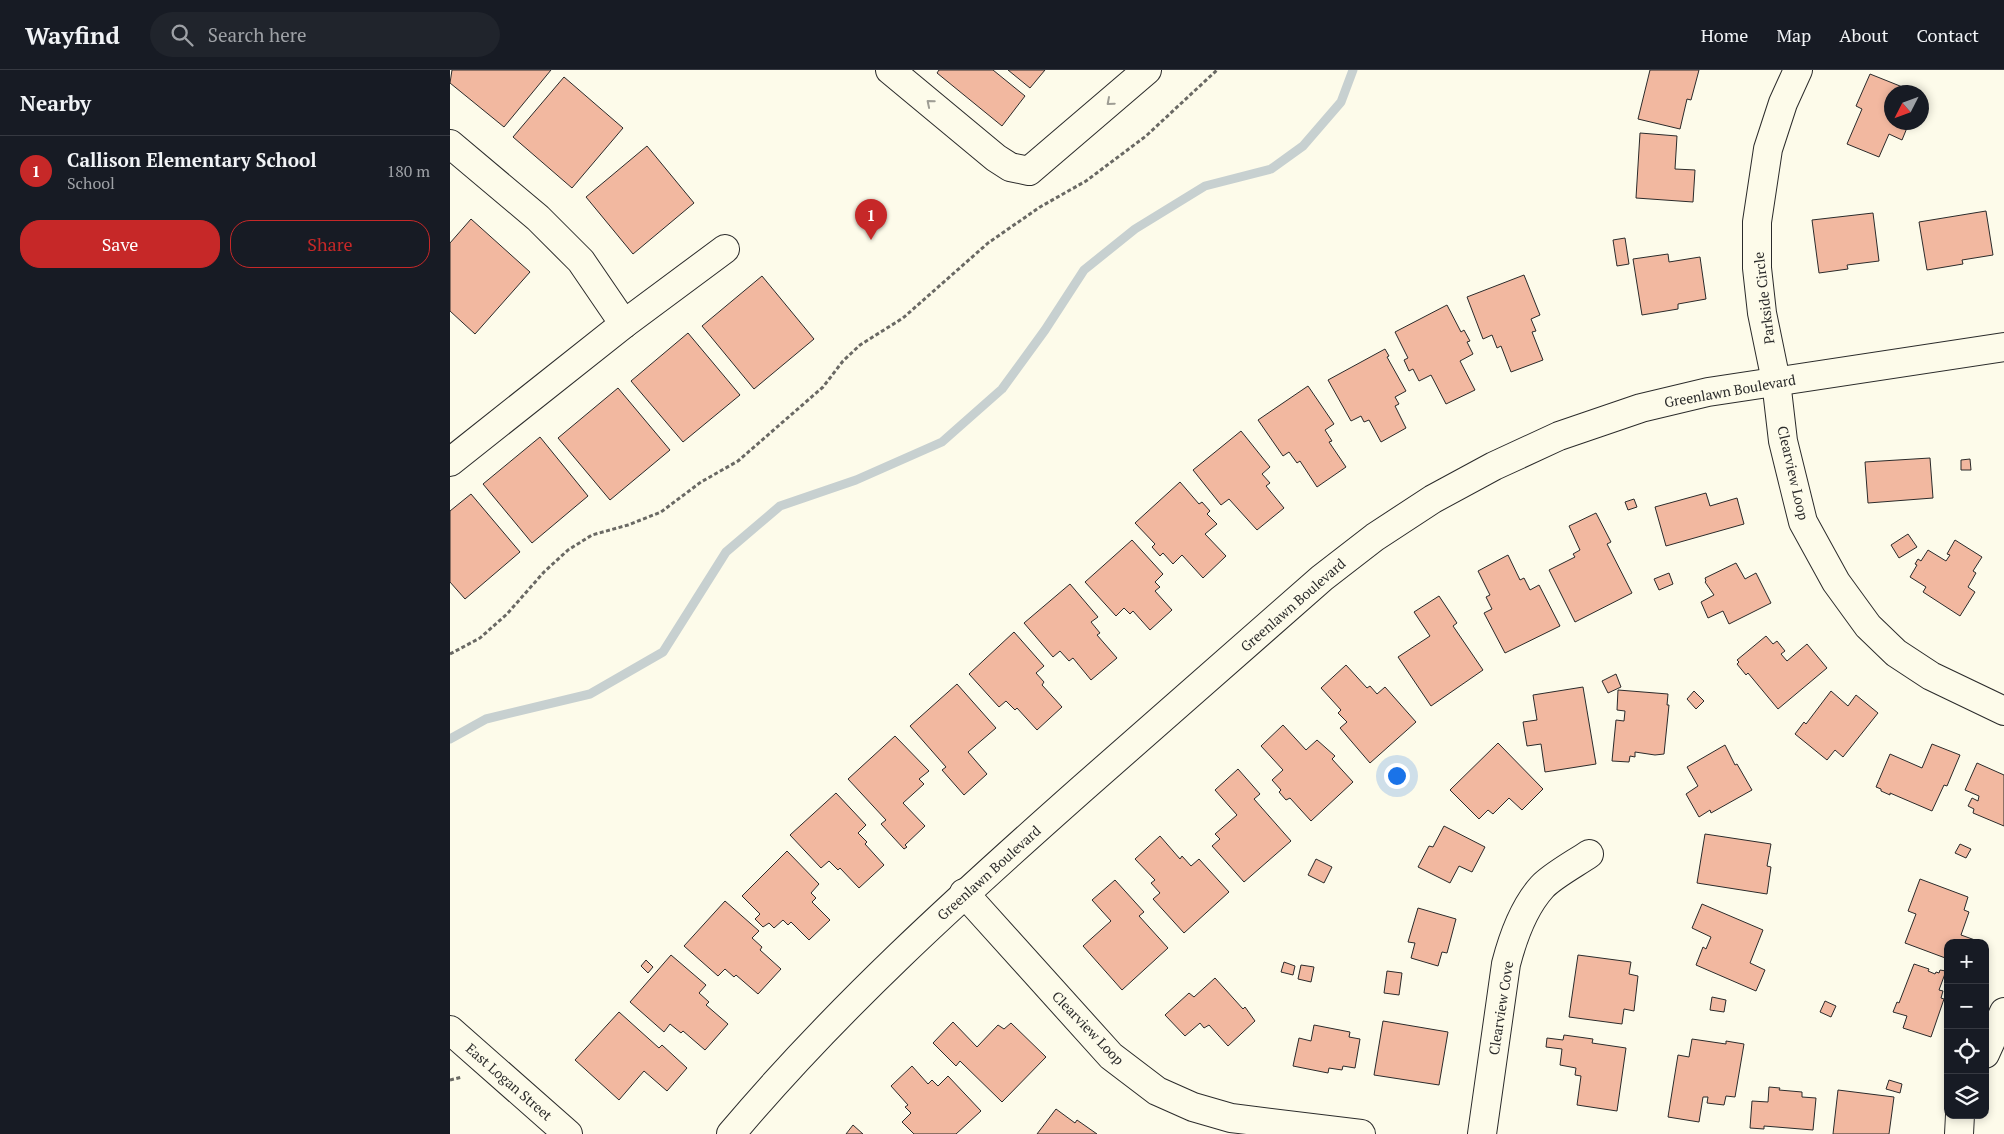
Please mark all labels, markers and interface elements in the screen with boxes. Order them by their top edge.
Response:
search box [150,12,500,57]
text: Wayfind [25,19,120,51]
icon: search [168,21,196,49]
text: Search here [208,22,307,47]
text: Home [1701,23,1748,47]
text: Map [1776,23,1811,47]
text: About [1839,23,1888,47]
text: Contact [1916,23,1979,47]
north arrow [1884,85,1929,130]
text: Nearby [20,89,91,117]
one-way arrow [1106,96,1115,105]
one-way arrow [927,101,936,109]
text: Callison Elementary School [67,147,317,172]
text: 1 [31,160,41,182]
text: 180 m [387,160,430,182]
text: School [67,172,115,194]
pin: 1 [855,199,887,240]
button: Save [20,220,220,268]
button: Share [230,220,430,268]
street label: Parkside Circle [1748,251,1779,345]
street label: Greenlawn Boulevard [1663,370,1797,411]
street label: Clearview Loop [1773,424,1814,522]
street label: Greenlawn Boulevard [1236,554,1349,656]
your location [1384,763,1410,789]
street label: Greenlawn Boulevard [933,821,1045,924]
map controls [1944,939,1989,1119]
button: + [1944,939,1989,984]
street label: Clearview Cove [1484,960,1517,1056]
button: − [1944,984,1989,1029]
street label: Clearview Loop [1048,987,1129,1069]
button: locate [1944,1029,1989,1074]
street label: East Logan Street [462,1039,557,1125]
button: layers [1944,1074,1989,1119]

